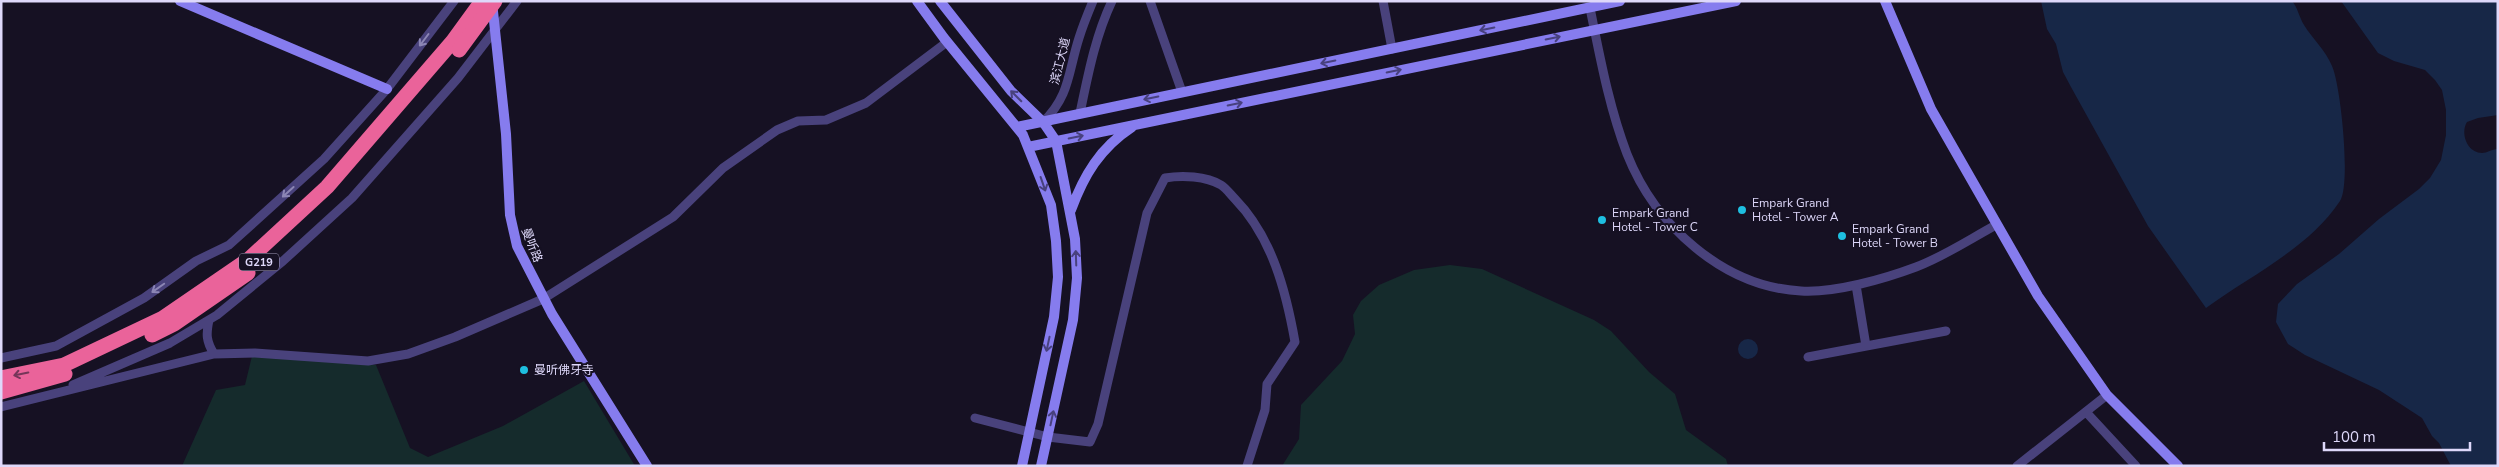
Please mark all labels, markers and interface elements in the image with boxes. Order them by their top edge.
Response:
one-way arrow [1479,25,1495,34]
one-way arrow [419,33,430,46]
one-way arrow [1545,33,1561,42]
street label: 滨江大道 [1046,36,1074,86]
one-way arrow [1320,58,1336,67]
one-way arrow [1386,66,1402,75]
one-way arrow [1010,89,1022,102]
one-way arrow [1144,94,1160,103]
one-way arrow [1227,98,1243,108]
one-way arrow [1067,132,1083,141]
one-way arrow [1039,176,1048,191]
one-way arrow [282,186,295,198]
place label: Empark Grand Hotel - Tower A [1752,195,1839,225]
marker: Empark Grand Hotel - Tower A [1736,204,1748,216]
place label: Empark Grand Hotel - Tower C [1612,205,1698,235]
marker: Empark Grand Hotel - Tower C [1596,214,1608,226]
place label: Empark Grand Hotel - Tower B [1852,221,1938,251]
street label: 曼听路 [518,225,546,265]
marker: Empark Grand Hotel - Tower B [1836,230,1848,242]
one-way arrow [1072,250,1081,266]
road number: G219 [239,253,279,270]
one-way arrow [152,283,166,293]
one-way arrow [1043,335,1052,351]
place label: 曼听佛牙寺 [534,362,594,378]
marker: 曼听佛牙寺 [518,364,530,376]
one-way arrow [14,369,30,379]
one-way arrow [1048,411,1057,427]
scale bar [2324,420,2470,452]
text: 100 m [2332,427,2376,447]

